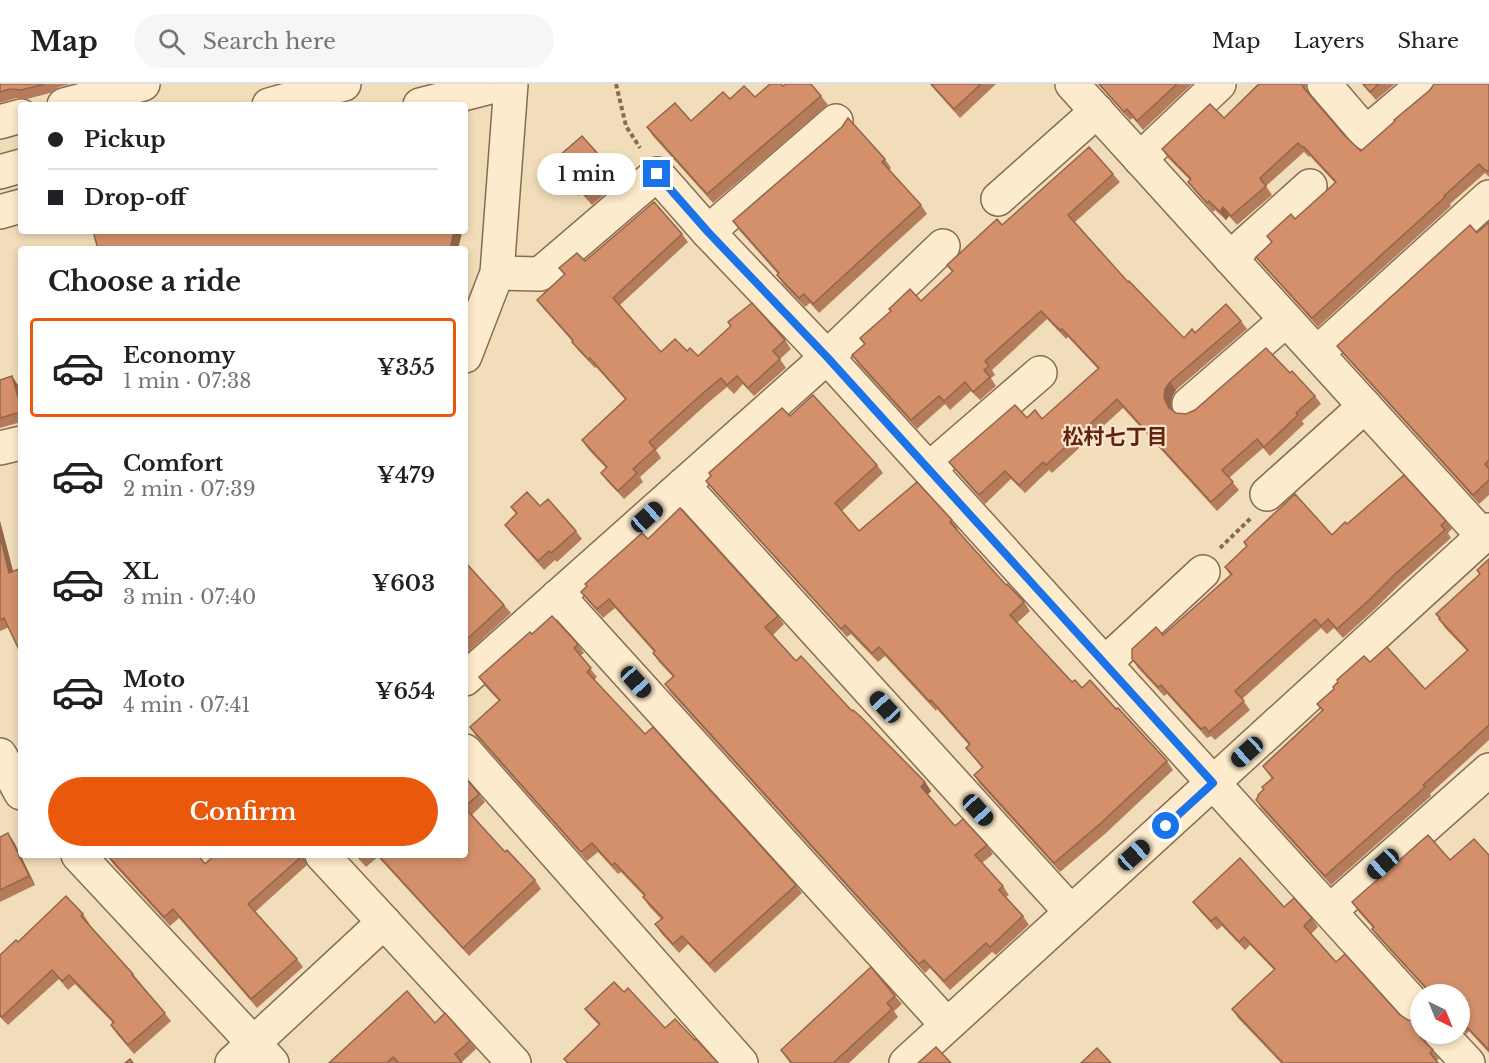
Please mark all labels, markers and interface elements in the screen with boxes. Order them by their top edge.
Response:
search box [134,14,554,68]
text: Map [30,24,98,59]
icon: search [155,25,188,58]
text: Search here [203,28,336,55]
text: Map [1212,28,1261,54]
text: Layers [1294,28,1365,54]
text: Share [1398,28,1459,54]
text: Pickup [84,126,166,153]
callout: 1 min [537,153,636,195]
route end [643,160,670,187]
text: 1 min [558,162,615,186]
text: Drop-off [84,184,186,211]
text: Choose a ride [48,265,241,298]
icon: car [51,341,105,395]
text: Economy [123,342,235,369]
text: ¥355 [377,354,435,381]
text: 1 min · 07:38 [123,369,251,393]
district label: 松村七丁目 [1063,424,1168,450]
icon: car [51,449,105,503]
text: Comfort [123,450,223,477]
text: ¥479 [377,462,435,489]
text: 2 min · 07:39 [123,477,256,501]
car [628,498,666,536]
icon: car [51,557,105,611]
text: XL [123,558,158,585]
text: ¥603 [372,570,435,597]
text: 3 min · 07:40 [123,585,256,609]
car [617,663,655,701]
icon: car [51,665,105,719]
text: Moto [123,666,185,693]
text: ¥654 [375,678,435,705]
car [866,688,904,726]
text: 4 min · 07:41 [123,693,250,717]
car [1228,733,1266,771]
button: Confirm [48,777,438,846]
car [959,791,997,829]
route start [1152,812,1179,839]
car [1115,836,1153,874]
car [1364,845,1402,883]
north arrow [1410,984,1470,1044]
map controls [1410,984,1470,1044]

